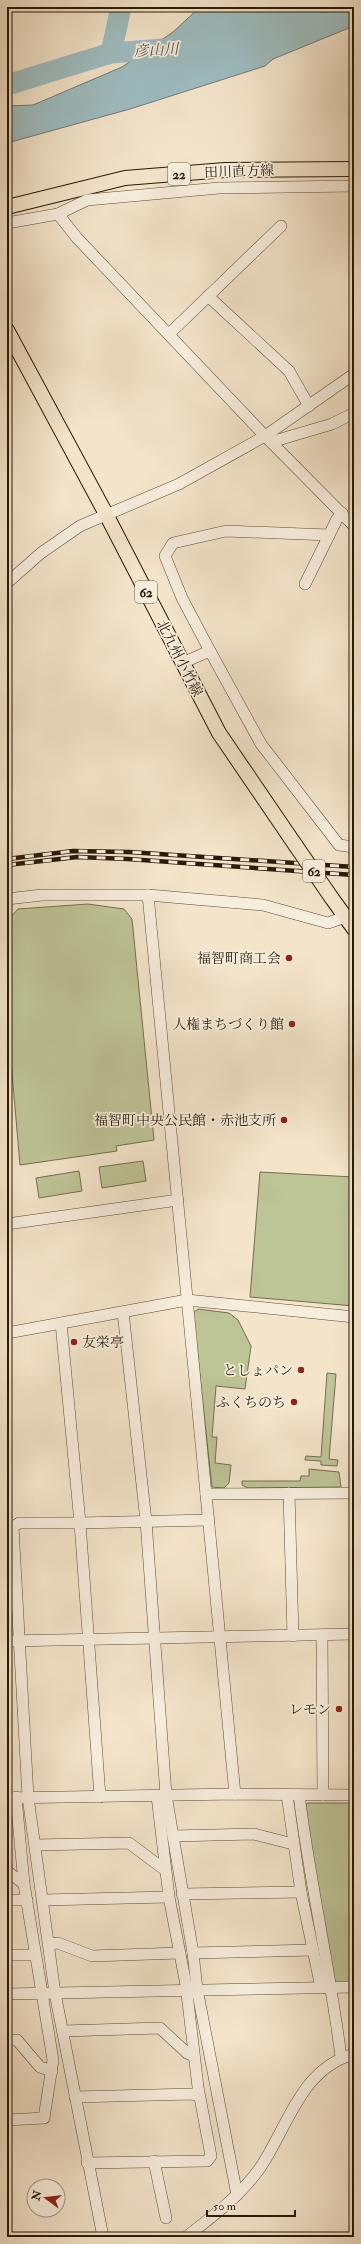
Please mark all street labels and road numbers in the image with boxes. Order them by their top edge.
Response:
street label: 田川直方線 [204,162,274,181]
road number: 22 [168,163,190,185]
road number: 62 [135,581,157,603]
street label: 北九州小竹線 [153,617,206,700]
road number: 62 [303,860,325,882]

